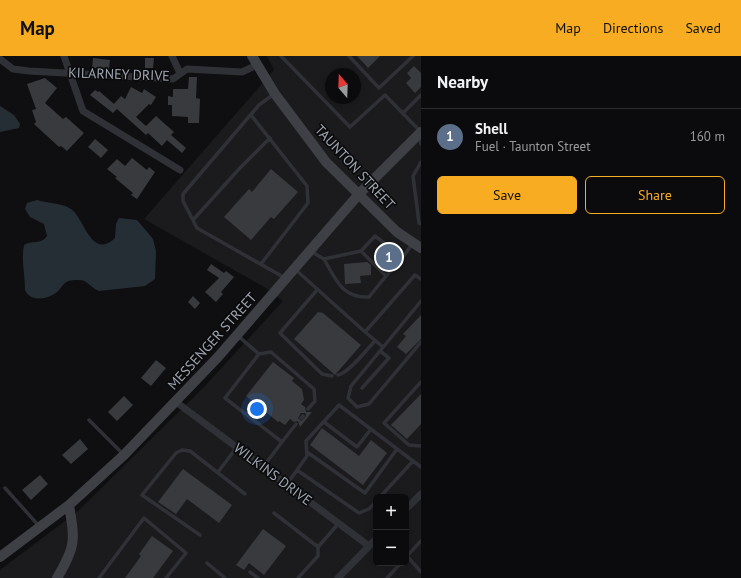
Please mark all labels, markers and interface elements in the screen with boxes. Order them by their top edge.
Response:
text: Map [20,16,55,40]
text: Map [555,19,581,37]
text: Directions [603,19,663,37]
text: Saved [685,19,721,37]
street label: KILARNEY DRIVE [68,63,170,85]
north arrow [325,68,361,104]
text: Nearby [437,71,488,93]
text: Shell [475,119,508,138]
street label: TAUNTON STREET [311,121,399,213]
text: 1 [446,128,454,145]
text: 160 m [690,128,725,145]
text: Fuel · Taunton Street [475,138,591,155]
button: Save [437,176,577,214]
button: Share [585,176,725,214]
pin: 1 [376,242,402,272]
street label: MESSENGER STREET [164,288,261,393]
your location [247,399,267,419]
street label: WILKINS DRIVE [230,439,316,509]
map controls [373,494,409,566]
button: + [373,494,409,530]
button: − [373,530,409,566]

